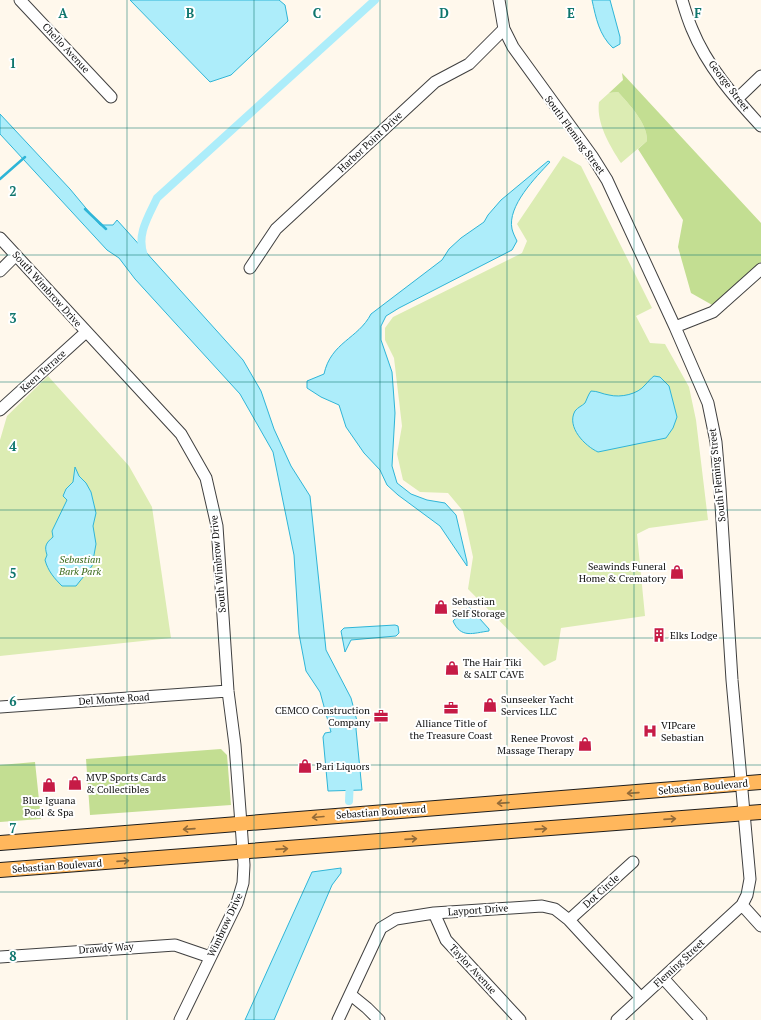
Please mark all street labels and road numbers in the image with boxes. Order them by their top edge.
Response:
street label: Chello Avenue [39,20,93,76]
street label: George Street [706,58,753,114]
street label: South Fleming Street [542,93,608,177]
street label: Harbor Point Drive [335,109,405,175]
street label: South Wimbrow Drive [9,248,85,330]
street label: Keen Terrace [17,347,69,395]
street label: South Fleming Street [706,427,728,522]
street label: South Wimbrow Drive [207,515,229,613]
street label: Del Monte Road [78,690,150,708]
street label: Sebastian Boulevard [658,777,749,797]
street label: Sebastian Boulevard [336,802,427,822]
street label: Sebastian Boulevard [12,856,103,876]
street label: Dot Circle [580,871,622,911]
street label: Wimbrow Drive [204,891,246,959]
street label: Layport Drive [447,901,509,919]
street label: Fleming Street [651,936,708,990]
street label: Drawdy Way [78,940,135,956]
street label: Taylor Avenue [447,941,499,997]

